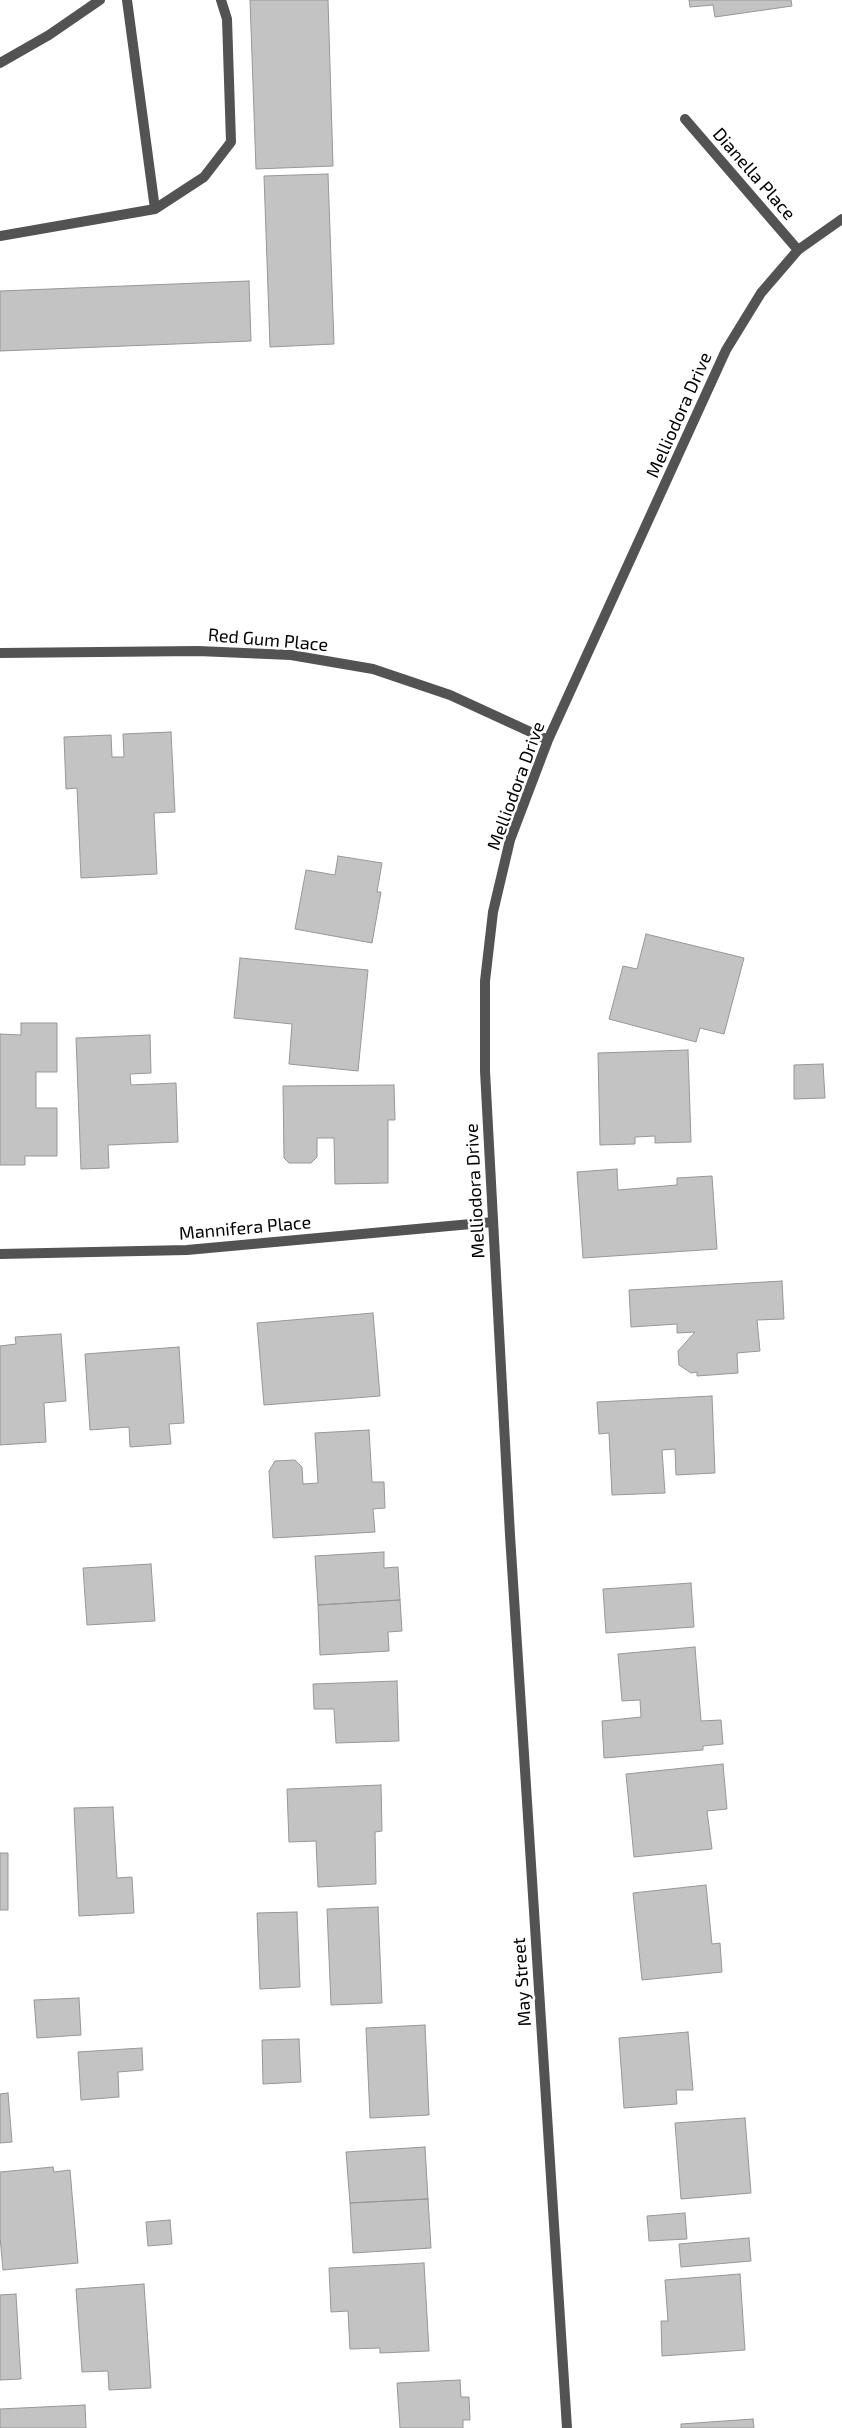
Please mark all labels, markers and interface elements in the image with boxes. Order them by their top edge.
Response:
street label: Dianella Place [708,123,800,225]
street label: Melliodora Drive [642,349,716,481]
street label: Red Gum Place [207,624,329,656]
street label: Melliodora Drive [483,719,549,853]
street label: Melliodora Drive [461,1123,489,1259]
street label: Mannifera Place [178,1211,312,1245]
street label: May Street [508,1937,536,2027]

